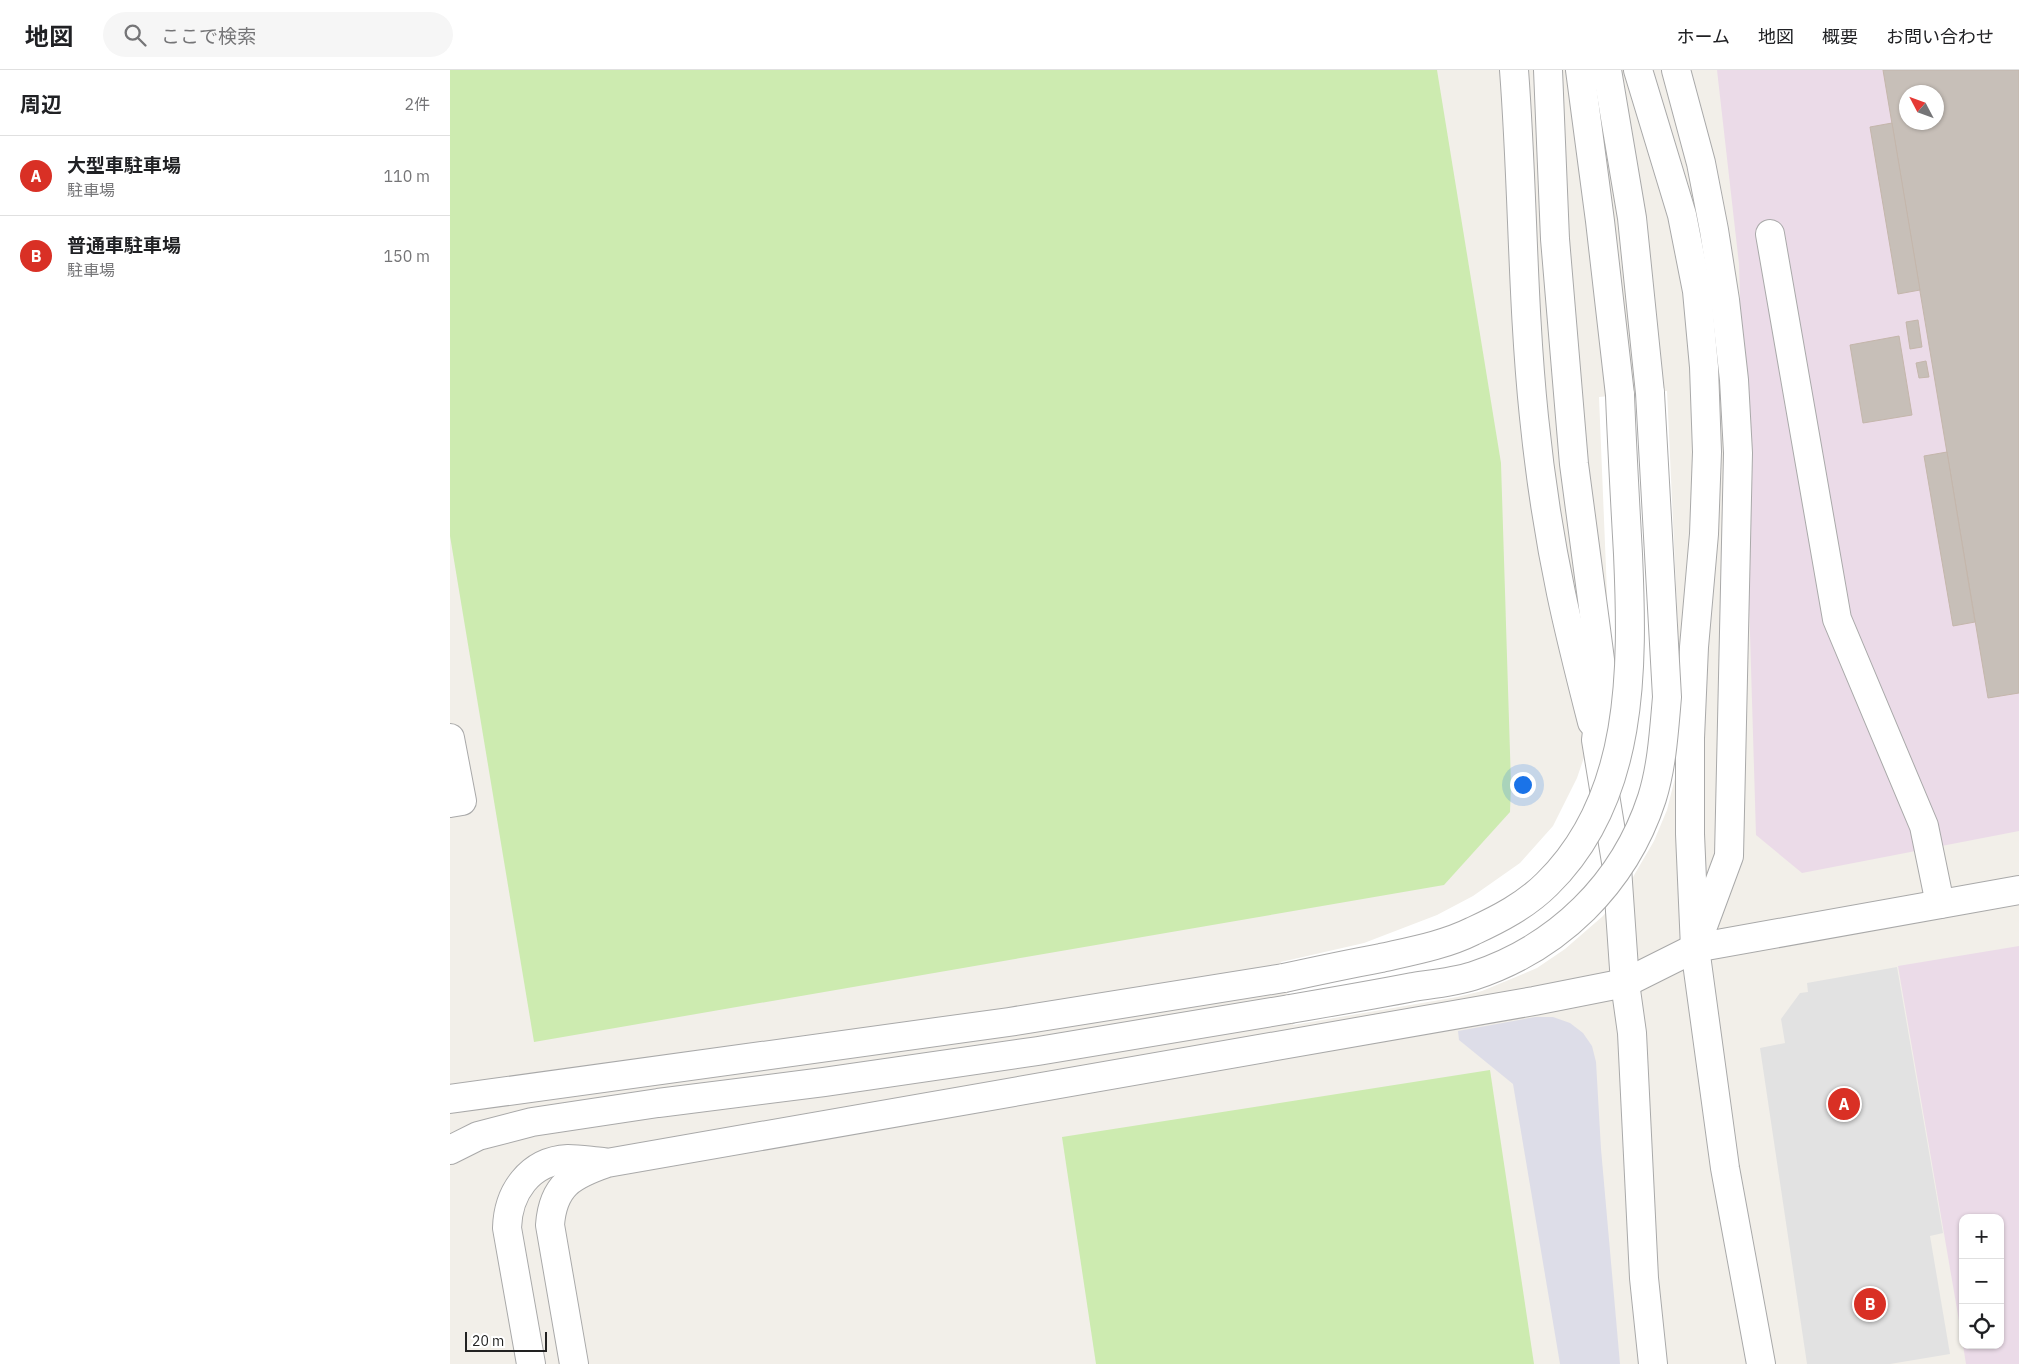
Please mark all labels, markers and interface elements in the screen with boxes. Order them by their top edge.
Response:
search box [103,12,453,57]
text: 地図 [25,20,73,52]
icon: search [121,21,149,49]
text: ここで検索 [161,24,256,48]
text: ホーム [1677,25,1730,48]
text: 地図 [1758,25,1794,48]
text: 概要 [1822,25,1858,48]
text: お問い合わせ [1886,25,1994,48]
north arrow [1899,85,1944,130]
text: 周辺 [20,90,62,118]
text: 2件 [404,94,430,114]
text: 大型車駐車場 [67,153,181,177]
text: A [31,166,41,186]
text: 110 m [383,166,430,186]
text: 駐車場 [67,180,115,200]
text: 普通車駐車場 [67,233,181,257]
text: B [31,246,41,266]
text: 150 m [383,246,430,266]
text: 駐車場 [67,260,115,280]
your location [1510,772,1536,798]
pin: A [1828,1085,1860,1123]
map controls [1959,1214,2004,1349]
button: + [1959,1214,2004,1259]
button: − [1959,1259,2004,1304]
pin: B [1854,1285,1886,1323]
button: locate [1959,1304,2004,1349]
scale bar [465,1329,548,1352]
text: 20 m [472,1332,504,1350]

